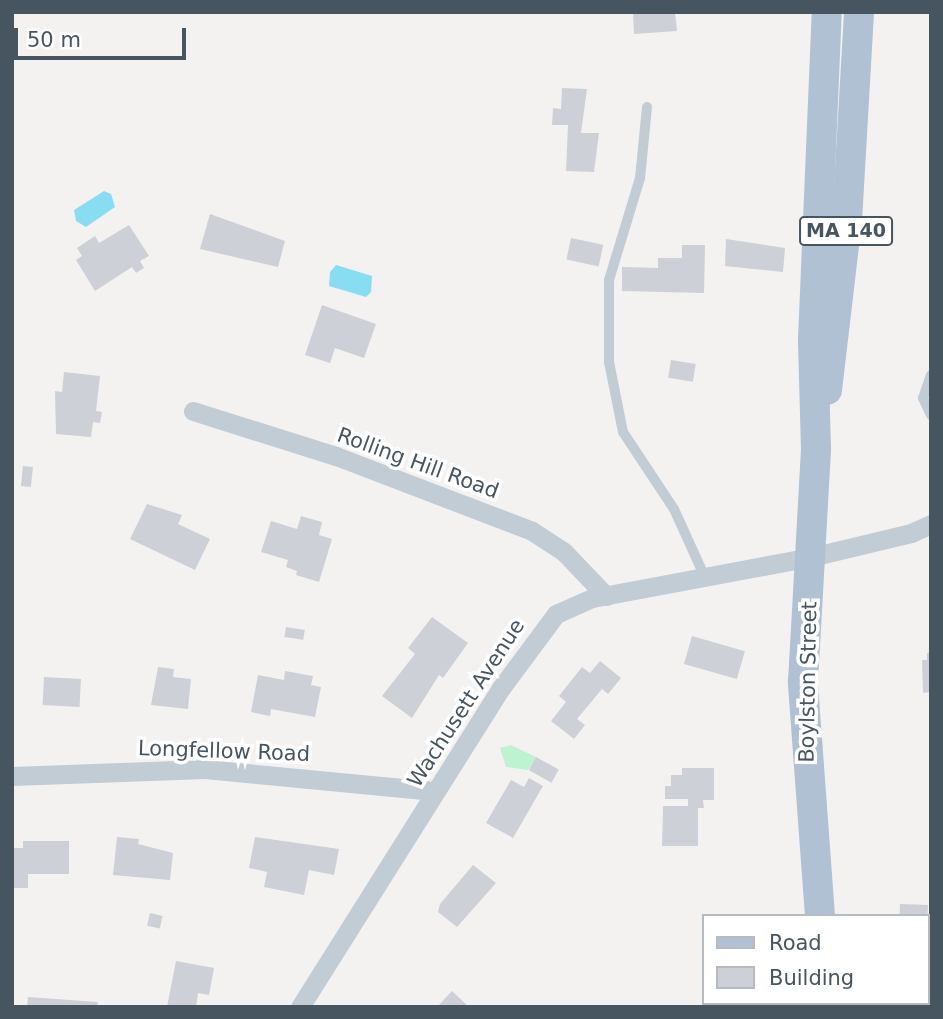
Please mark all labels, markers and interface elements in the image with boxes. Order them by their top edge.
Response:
scale bar [18,14,189,58]
text: 50 m [27,28,81,52]
road number: MA 140 [799,216,893,246]
street label: Rolling Hill Road [334,422,502,504]
street label: Boylston Street [794,601,822,763]
street label: Wachusett Avenue [402,614,530,792]
street label: Longfellow Road [138,735,310,767]
legend [702,914,929,1005]
text: Road [769,931,822,955]
text: Building [769,966,854,990]

